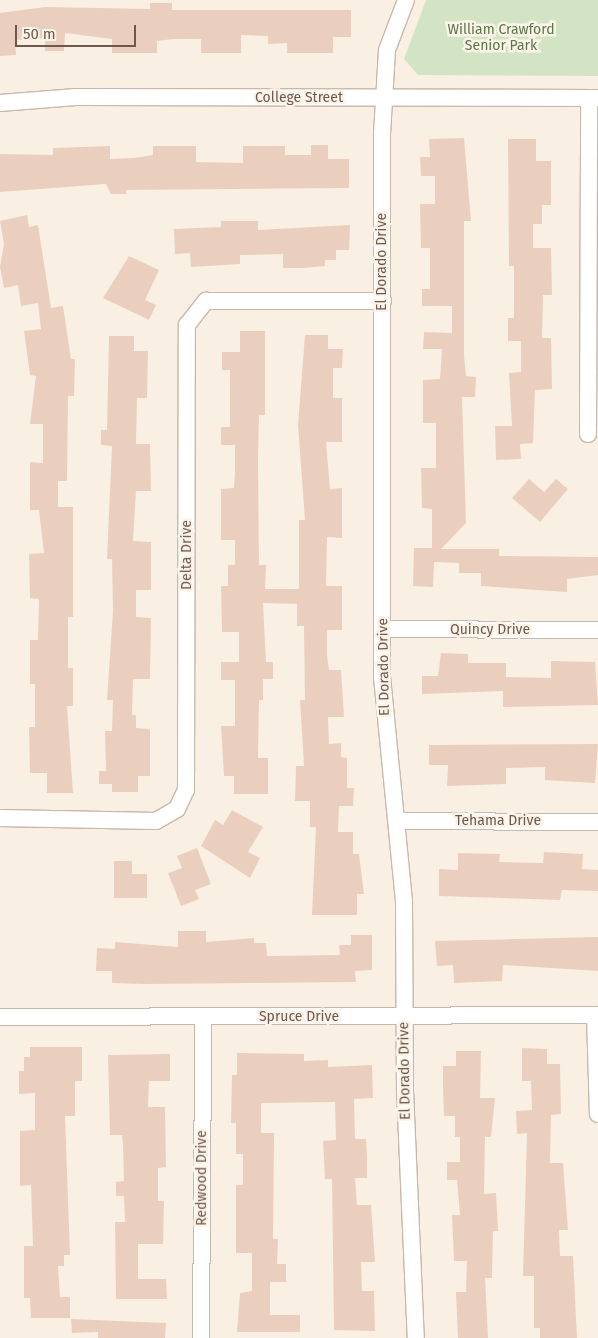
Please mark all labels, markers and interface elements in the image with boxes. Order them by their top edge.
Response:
scale bar [18,15,139,47]
park label: William Crawford Senior Park [447,22,555,54]
text: 50 m [23,25,56,43]
street label: College Street [255,90,343,106]
street label: El Dorado Drive [374,213,390,311]
street label: Delta Drive [179,520,195,590]
street label: El Dorado Drive [375,618,393,716]
street label: Quincy Drive [450,622,530,638]
street label: Tehama Drive [455,813,541,829]
street label: Spruce Drive [259,1009,339,1025]
street label: El Dorado Drive [396,1022,414,1120]
street label: Redwood Drive [194,1130,210,1226]

